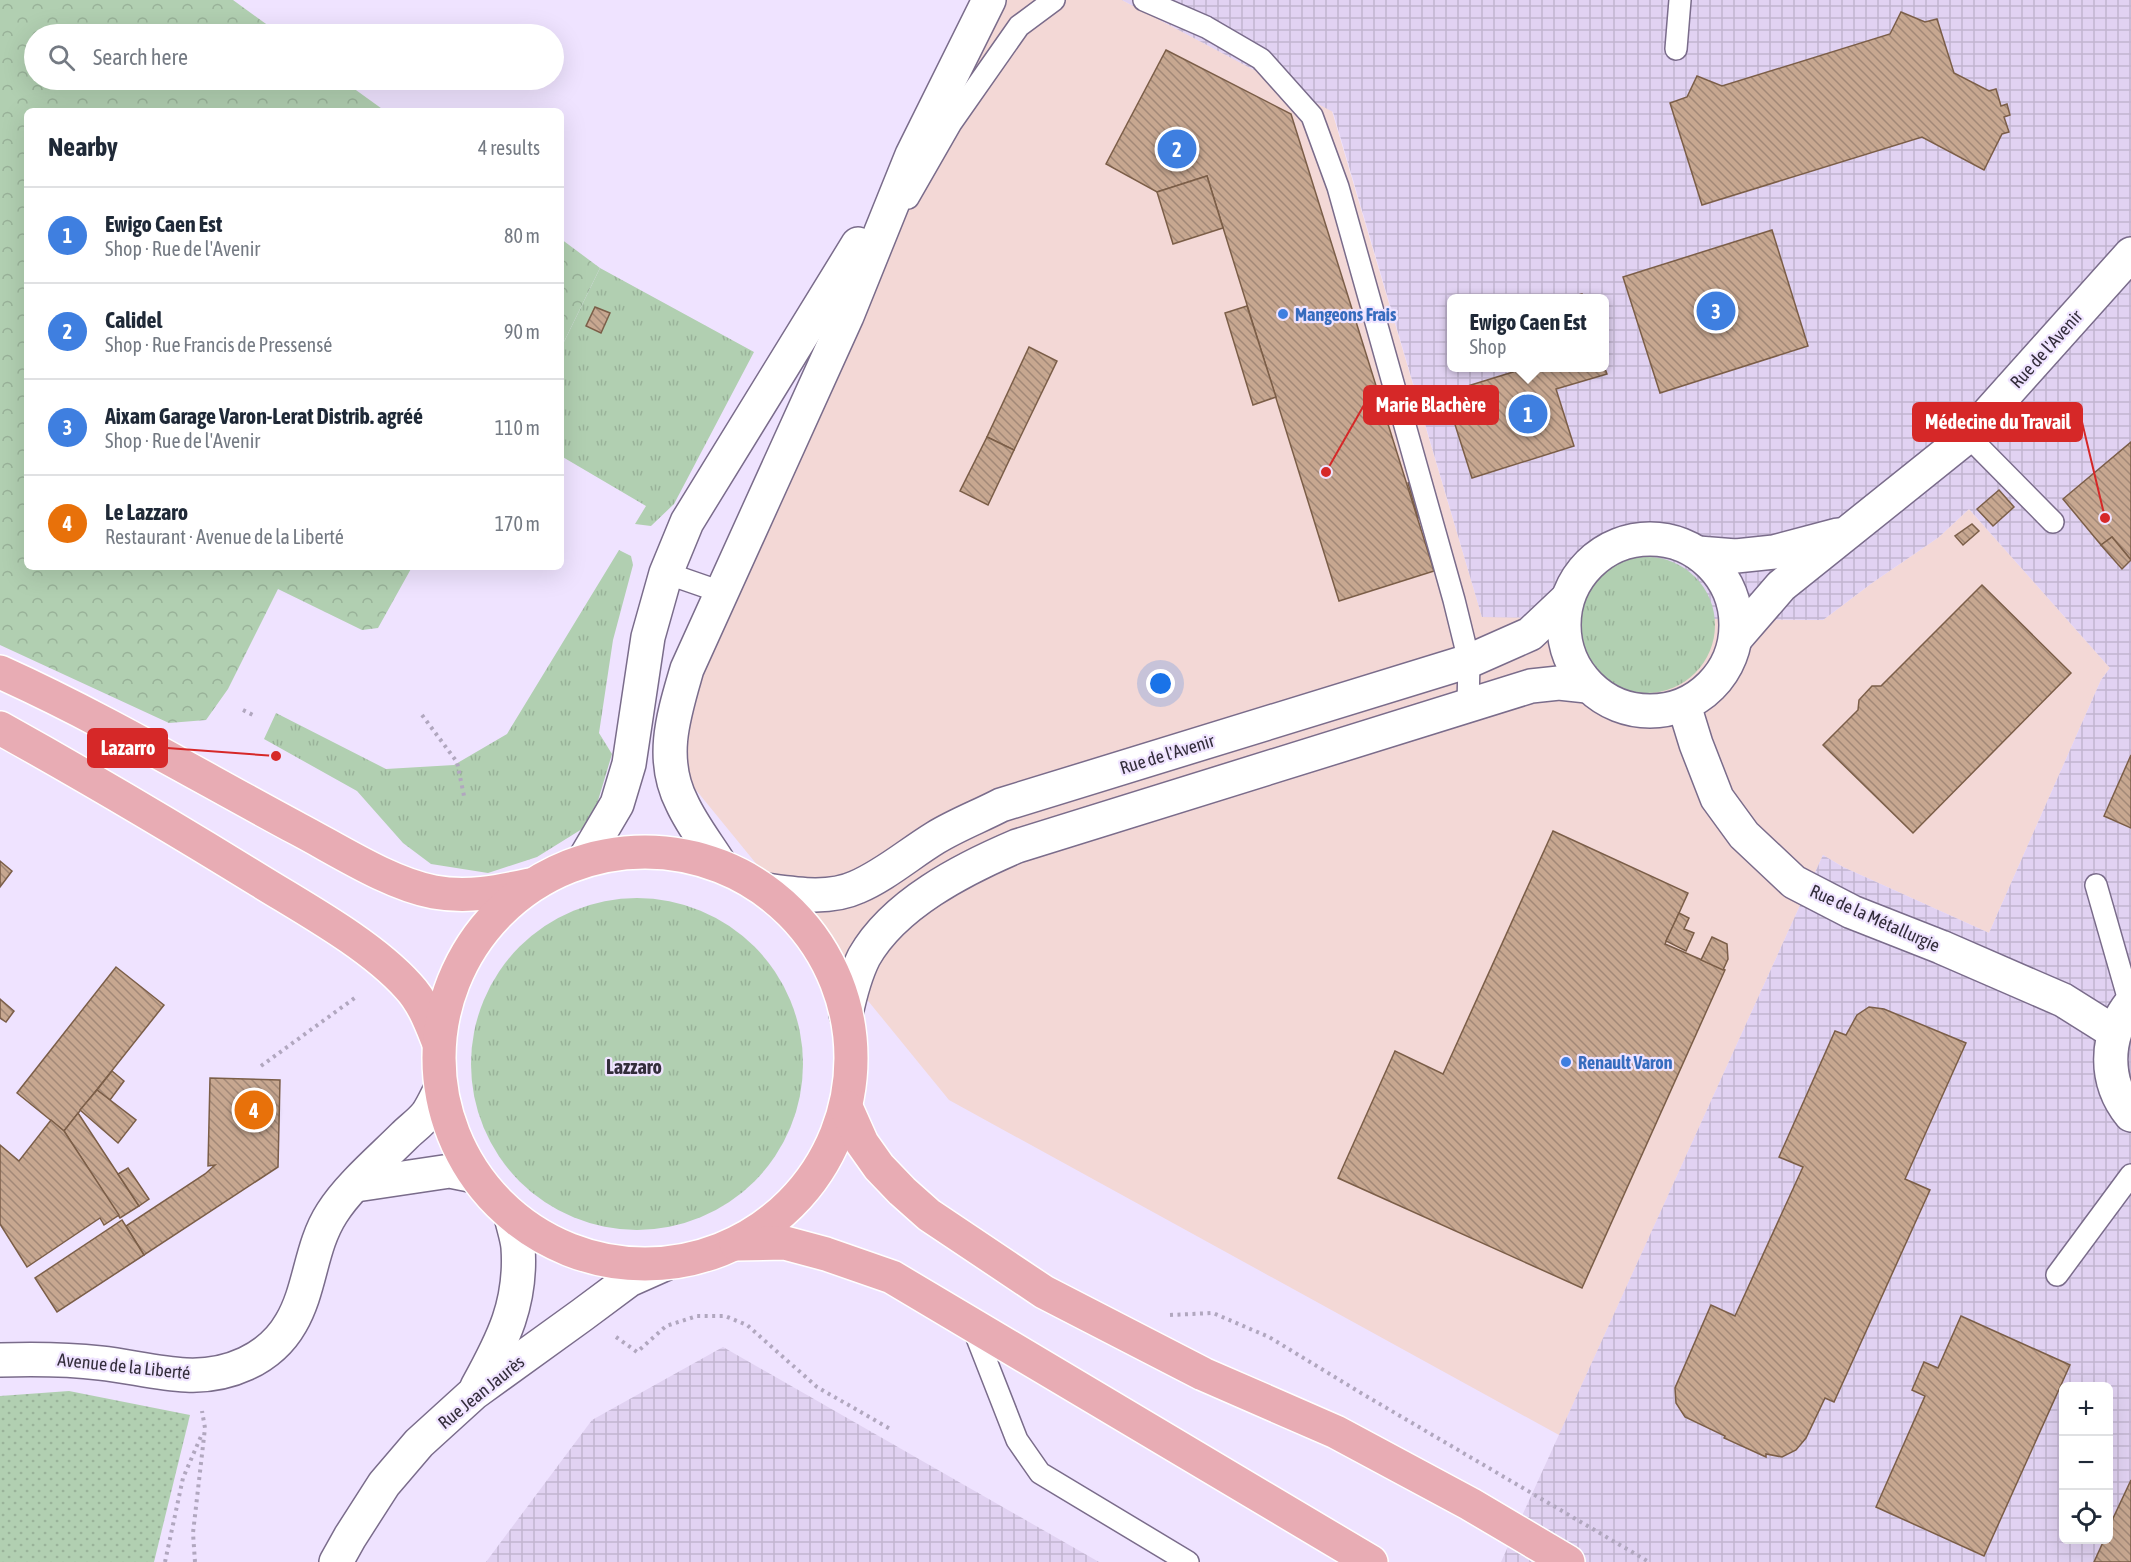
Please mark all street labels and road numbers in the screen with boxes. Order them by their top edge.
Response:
street label: Rue de l'Avenir [2006,305,2087,392]
street label: Rue de l'Avenir [1117,729,1217,778]
street label: Rue de la Métallurgie [1807,880,1943,956]
street label: Avenue de la Liberté [57,1349,191,1383]
street label: Rue Jean Jaurès [434,1351,528,1433]

